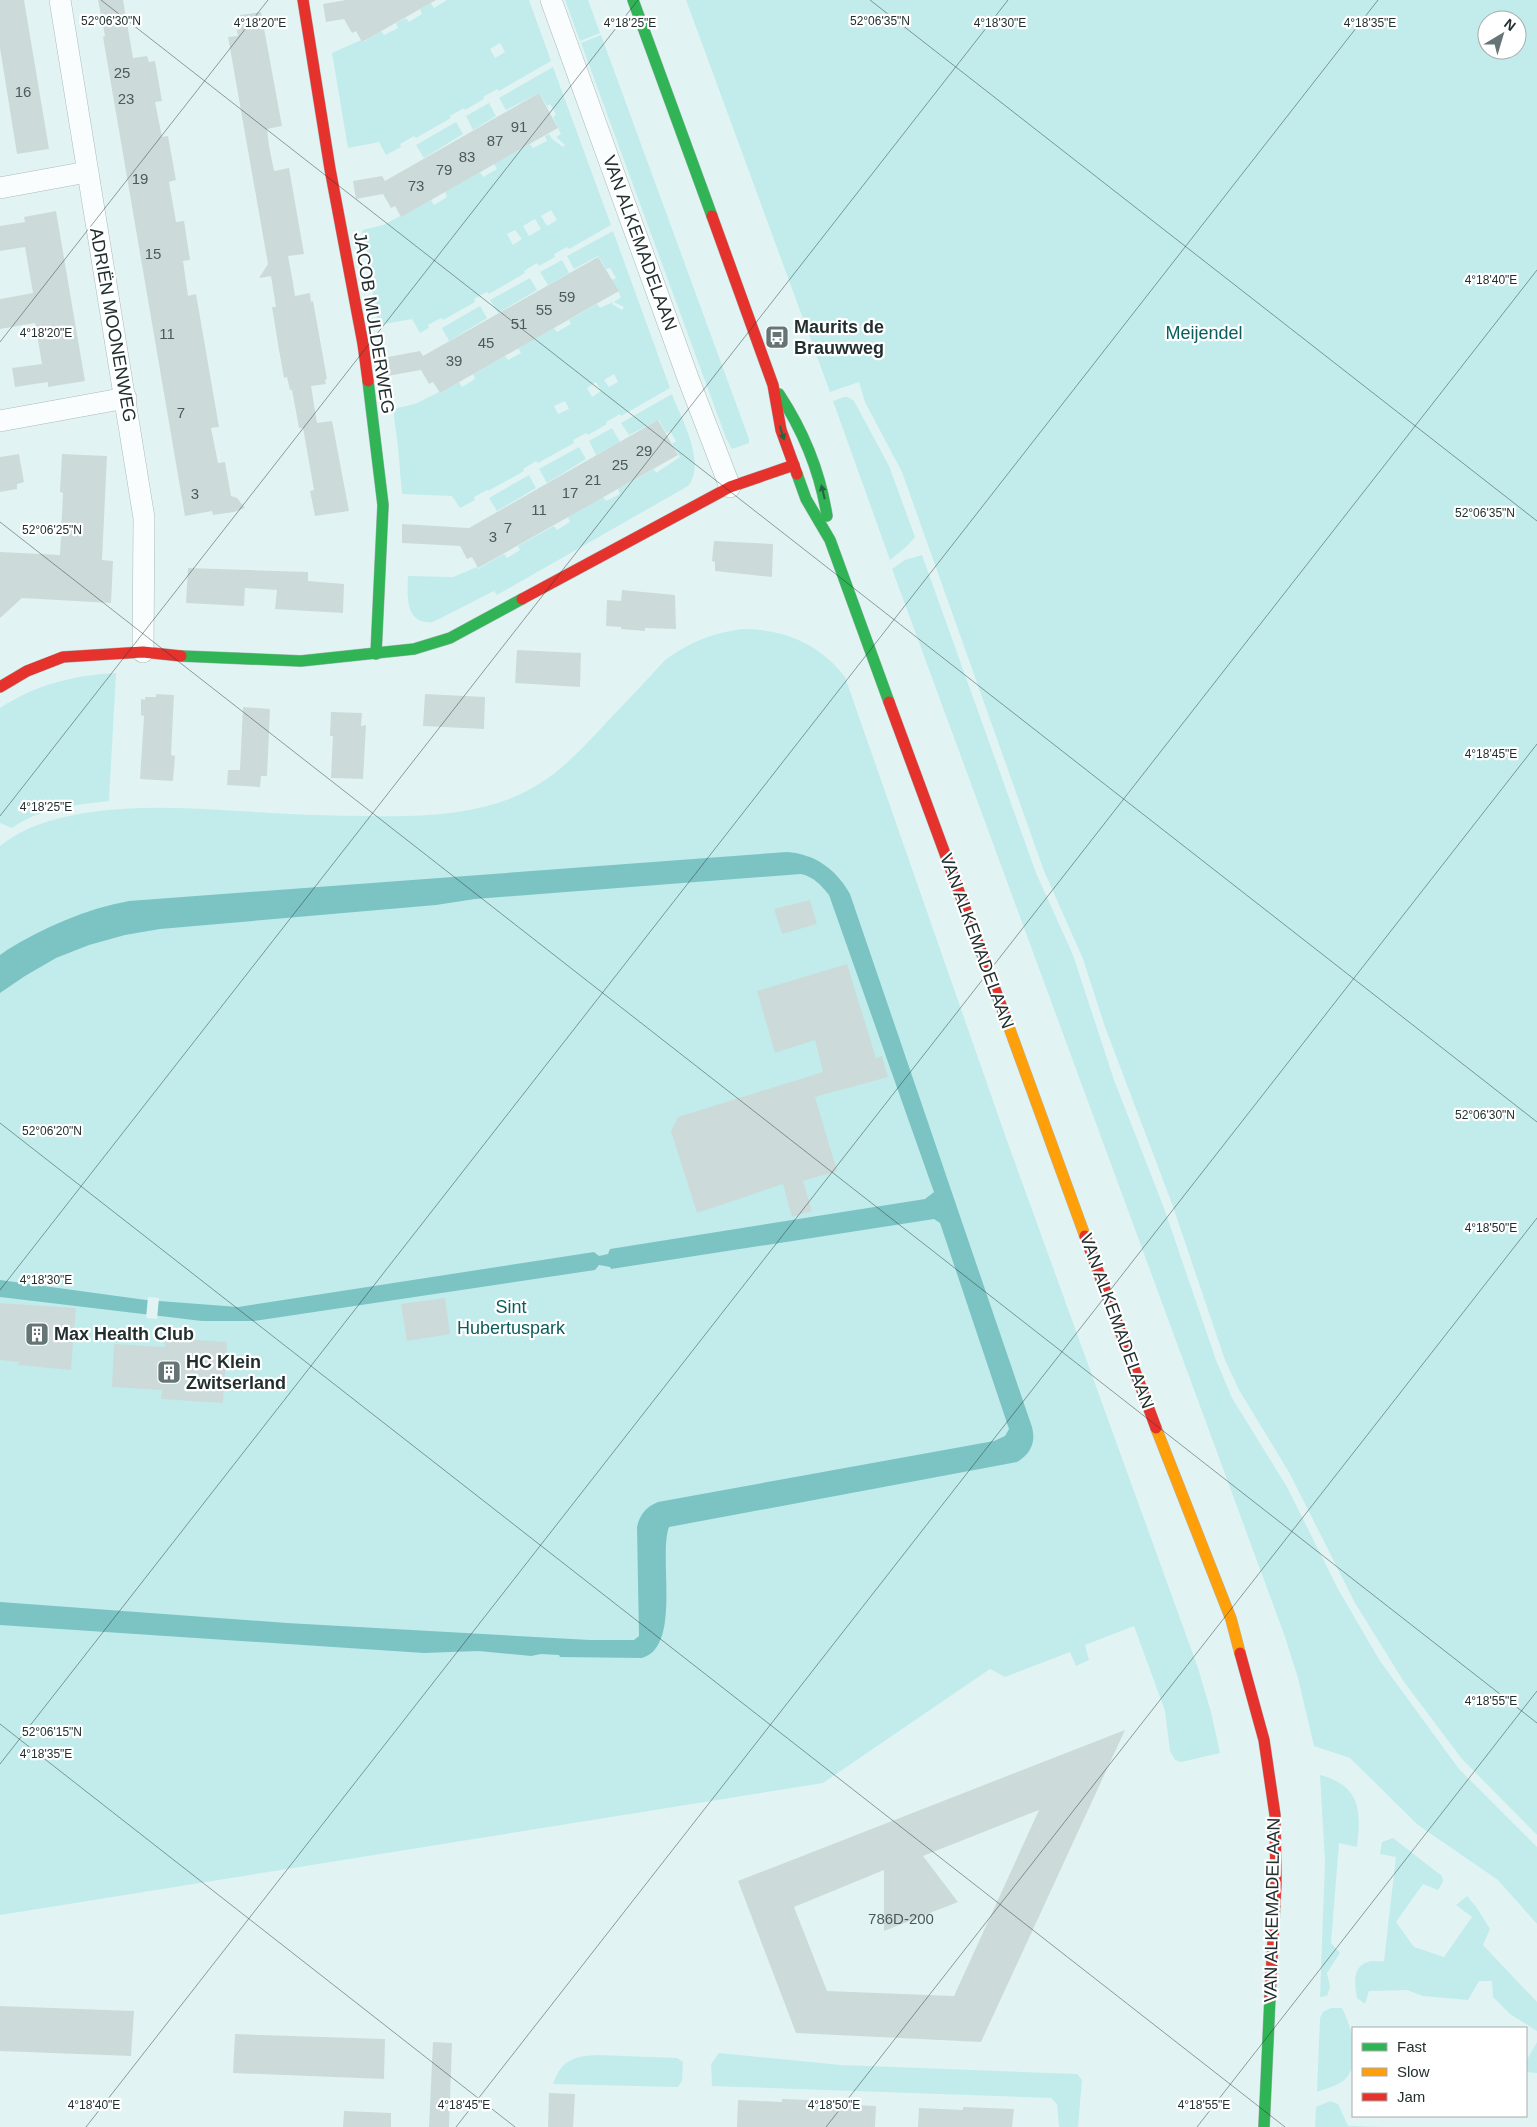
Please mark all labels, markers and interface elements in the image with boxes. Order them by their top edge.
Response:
north arrow [1477,10,1527,60]
text: 52°06'30"N [81,14,141,28]
text: 52°06'35"N [850,14,910,28]
text: N [1501,15,1519,34]
text: 4°18'20"E [234,16,286,30]
text: 4°18'25"E [604,16,656,30]
text: 4°18'30"E [974,16,1026,30]
text: 4°18'35"E [1344,16,1396,30]
house number: 25 [114,64,130,81]
house number: 16 [15,83,31,100]
house number: 23 [118,90,134,107]
house number: 91 [511,118,527,135]
house number: 87 [487,132,503,149]
house number: 83 [459,148,475,165]
street label: VAN ALKEMADELAAN [599,153,681,333]
house number: 79 [436,161,452,178]
house number: 19 [132,170,148,187]
house number: 73 [408,177,424,194]
street label: ADRIËN MOONENWEG [86,226,140,424]
street label: JACOB MULDERWEG [350,231,398,415]
house number: 15 [145,245,161,262]
text: 4°18'40"E [1465,273,1517,287]
house number: 59 [559,288,575,305]
house number: 55 [536,301,552,318]
house number: 51 [511,315,527,332]
place label: Maurits de Brauwweg [794,317,884,358]
park label: Meijendel [1165,323,1243,343]
bus stop icon: Maurits de Brauwweg [764,324,790,350]
house number: 11 [159,325,175,342]
text: 4°18'20"E [20,326,72,340]
house number: 45 [478,334,494,351]
house number: 39 [446,352,462,369]
house number: 7 [177,404,185,421]
one-way arrow [779,425,787,440]
house number: 29 [636,442,652,459]
house number: 25 [612,456,628,473]
house number: 21 [585,471,601,488]
house number: 17 [562,484,578,501]
one-way arrow [819,484,827,499]
house number: 3 [191,485,199,502]
house number: 11 [531,501,547,518]
text: 52°06'35"N [1455,506,1515,520]
house number: 7 [504,519,512,536]
text: 52°06'25"N [22,523,82,537]
house number: 3 [489,528,497,545]
text: 4°18'45"E [1465,747,1517,761]
text: 4°18'25"E [20,800,72,814]
street label: VAN ALKEMADELAAN [936,851,1018,1031]
text: 52°06'30"N [1455,1108,1515,1122]
text: 52°06'20"N [22,1124,82,1138]
text: 4°18'50"E [1465,1221,1517,1235]
street label: VAN ALKEMADELAAN [1076,1231,1158,1411]
text: 4°18'30"E [20,1273,72,1287]
park label: Sint Hubertuspark [457,1297,566,1338]
building icon: Max Health Club [24,1321,50,1347]
place label: Max Health Club [54,1324,194,1344]
place label: HC Klein Zwitserland [186,1352,286,1393]
building icon: HC Klein Zwitserland [156,1359,182,1385]
text: 4°18'55"E [1465,1694,1517,1708]
text: 52°06'15"N [22,1725,82,1739]
text: 4°18'35"E [20,1747,72,1761]
street label: VAN ALKEMADELAAN [1260,1817,1284,2003]
house number: 786D-200 [868,1910,934,1927]
legend [1352,2027,1527,2117]
text: Fast [1397,2038,1427,2055]
text: Slow [1397,2063,1430,2080]
text: Jam [1397,2088,1425,2105]
text: 4°18'40"E [68,2098,120,2112]
text: 4°18'45"E [438,2098,490,2112]
text: 4°18'50"E [808,2098,860,2112]
text: 4°18'55"E [1178,2098,1230,2112]

